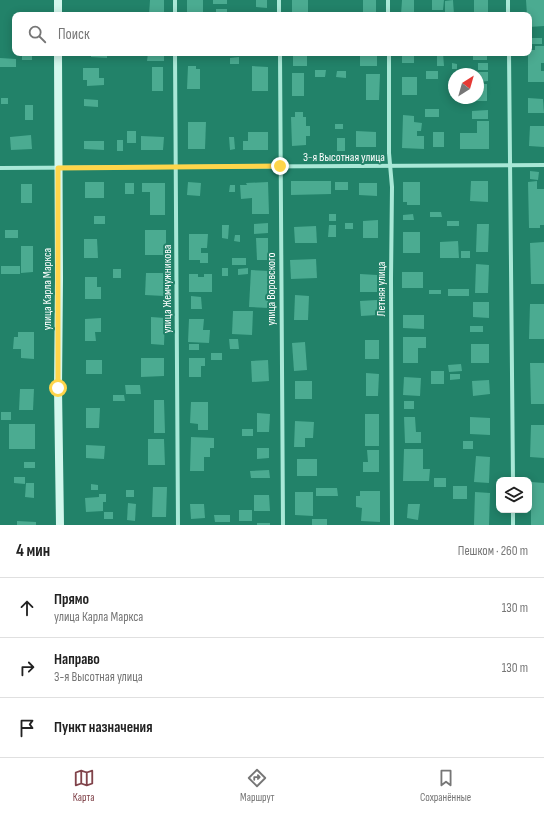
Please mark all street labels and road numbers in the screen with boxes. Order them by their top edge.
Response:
street label: 3-я Высотная улица [303,150,385,165]
street label: улица Жемчужникова [160,244,175,333]
street label: улица Карла Маркса [40,247,55,330]
street label: улица Воровского [264,252,279,326]
street label: Летняя улица [374,261,389,316]

